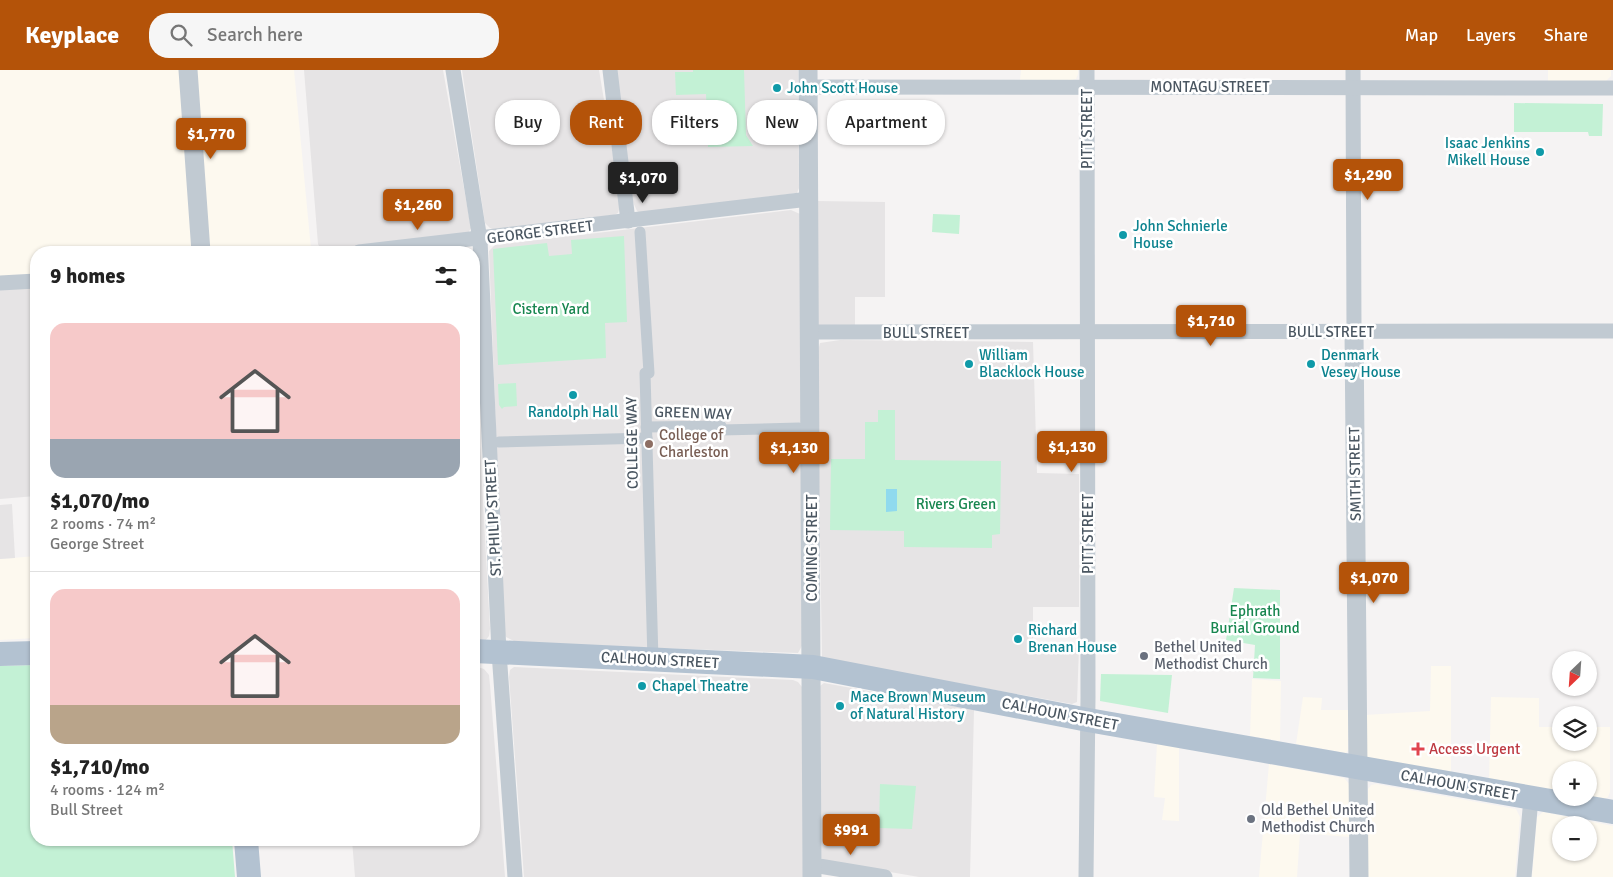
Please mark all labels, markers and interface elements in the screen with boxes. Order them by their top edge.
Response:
search box [149,13,499,58]
text: Keyplace [25,20,119,50]
icon: search [167,21,195,49]
text: Search here [207,23,303,47]
text: Map [1405,24,1438,46]
text: Layers [1466,24,1516,46]
text: Share [1544,24,1588,46]
street label: MONTAGU STREET [1150,78,1270,96]
place label: John Scott House [787,79,898,97]
marker: John Scott House [771,82,783,94]
street label: PITT STREET [1078,88,1096,169]
chip: Buy [495,100,560,145]
chip: Rent [570,100,642,145]
chip: Filters [652,100,737,145]
chip: New [747,100,817,145]
chip: Apartment [827,100,945,145]
pin: $1,770 [170,118,252,160]
text: $1,770 [187,124,235,144]
place label: Isaac Jenkins Mikell House [1445,134,1530,169]
marker: Isaac Jenkins Mikell House [1534,146,1546,158]
pin: $1,290 [1327,158,1409,201]
pin: $1,070 [602,162,684,204]
text: $1,290 [1344,165,1392,185]
text: $1,070 [619,168,667,188]
pin: $1,260 [377,189,459,231]
text: $1,260 [394,195,442,215]
street label: GEORGE STREET [486,216,595,247]
place label: John Schnierle House [1133,217,1228,252]
marker: John Schnierle House [1117,229,1129,241]
icon: filters [432,262,460,290]
text: 9 homes [50,263,125,289]
park label: Cistern Yard [512,300,590,318]
pin: $1,710 [1170,304,1252,347]
text: $1,710 [1187,311,1235,331]
street label: BULL STREET [1288,323,1375,341]
street label: BULL STREET [883,324,970,342]
place label: William Blacklock House [979,346,1085,381]
place label: Denmark Vesey House [1321,346,1401,381]
icon: home [210,356,300,446]
marker: William Blacklock House [963,358,975,370]
marker: Denmark Vesey House [1305,358,1317,370]
marker: Randolph Hall [567,389,579,401]
street label: COLLEGE WAY [622,396,642,489]
place label: Randolph Hall [528,403,618,421]
street label: GREEN WAY [654,403,732,423]
place label: College of Charleston [659,426,729,461]
street label: SMITH STREET [1345,426,1365,521]
pin: $1,130 [1031,430,1113,473]
pin: $1,130 [753,432,835,474]
text: $1,130 [1048,437,1096,457]
marker: College of Charleston [643,438,655,450]
text: $1,130 [770,438,818,458]
street label: ST. PHILIP STREET [481,459,505,577]
text: $1,070/mo [50,488,149,514]
street label: PITT STREET [1079,493,1097,574]
street label: COMING STREET [803,494,821,602]
park label: Rivers Green [916,495,996,513]
text: 2 rooms · 74 m² [50,514,156,534]
text: George Street [50,534,144,554]
pin: $1,070 [1333,562,1415,604]
text: $1,070 [1350,568,1398,588]
park label: Ephrath Burial Ground [1210,602,1300,637]
icon: home [210,621,300,711]
place label: Richard Brenan House [1028,621,1117,656]
marker: Richard Brenan House [1012,633,1024,645]
place label: Bethel United Methodist Church [1154,638,1268,673]
street label: CALHOUN STREET [601,648,720,672]
marker: Bethel United Methodist Church [1138,650,1150,662]
north arrow [1552,651,1598,696]
map controls [1552,651,1597,861]
place label: Chapel Theatre [652,677,748,695]
marker: Chapel Theatre [636,680,648,692]
place label: Mace Brown Museum of Natural History [850,688,986,723]
street label: CALHOUN STREET [1000,694,1120,734]
marker: Mace Brown Museum of Natural History [834,700,846,712]
button: layers [1552,706,1597,751]
place label: Access Urgent [1429,740,1520,758]
marker: Access Urgent [1411,742,1425,756]
text: $1,710/mo [50,754,149,780]
button: + [1552,761,1597,806]
street label: CALHOUN STREET [1399,766,1519,804]
text: 4 rooms · 124 m² [50,780,165,800]
text: Bull Street [50,800,123,820]
place label: Old Bethel United Methodist Church [1261,801,1375,836]
marker: Old Bethel United Methodist Church [1245,813,1257,825]
pin: $991 [821,814,881,856]
button: − [1552,816,1597,861]
text: $991 [834,820,868,840]

